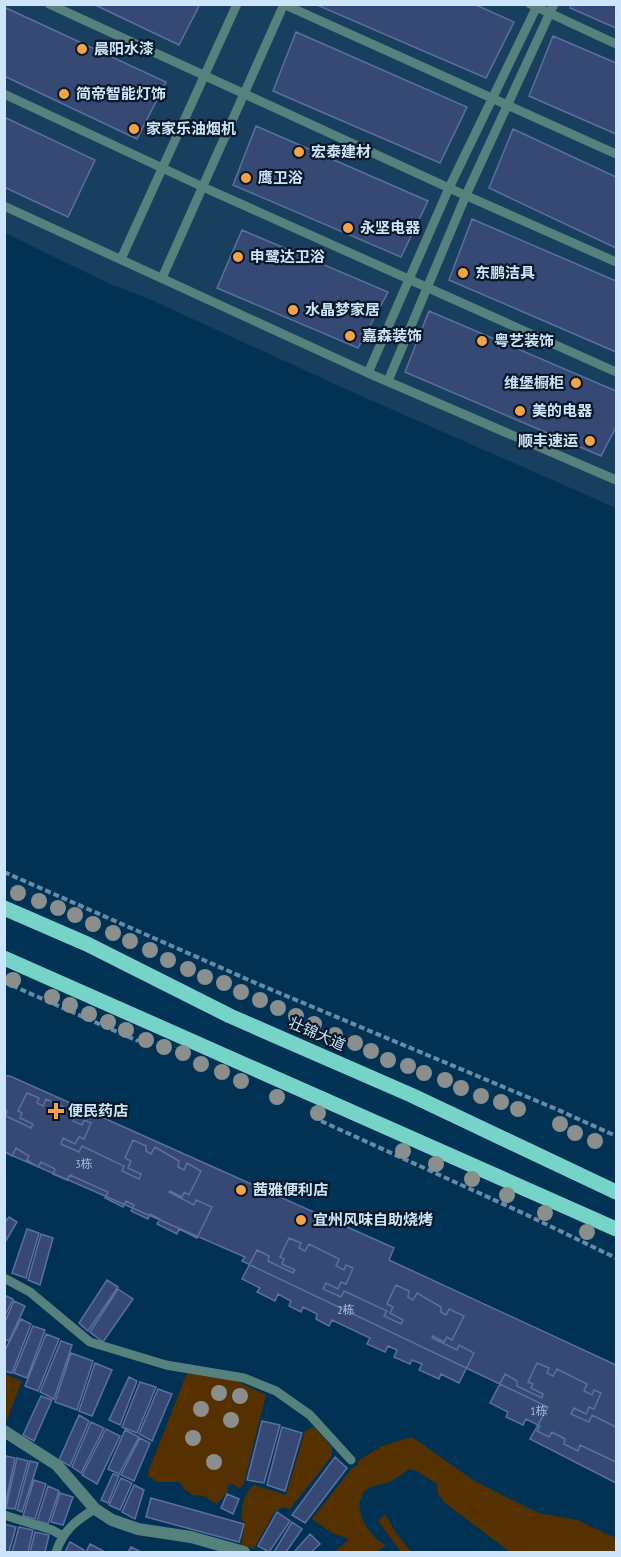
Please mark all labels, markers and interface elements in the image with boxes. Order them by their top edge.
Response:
place label: 晨阳水漆 [94,39,154,58]
marker: 晨阳水漆 [75,42,89,56]
place label: 简帝智能灯饰 [76,84,166,103]
marker: 简帝智能灯饰 [57,87,71,101]
place label: 家家乐油烟机 [146,119,236,138]
marker: 家家乐油烟机 [127,122,141,136]
place label: 宏泰建材 [311,142,371,161]
marker: 宏泰建材 [292,145,306,159]
place label: 鹰卫浴 [258,168,303,187]
marker: 鹰卫浴 [239,171,253,185]
place label: 永坚电器 [360,218,421,237]
marker: 永坚电器 [341,221,355,235]
place label: 申鹭达卫浴 [250,247,325,266]
marker: 申鹭达卫浴 [231,250,245,264]
place label: 东鹏洁具 [475,263,535,282]
marker: 东鹏洁具 [456,266,470,280]
place label: 水晶梦家居 [305,300,380,319]
marker: 水晶梦家居 [286,303,300,317]
place label: 嘉森装饰 [362,326,422,345]
marker: 嘉森装饰 [343,329,357,343]
place label: 粤艺装饰 [494,331,554,350]
marker: 粤艺装饰 [475,334,489,348]
place label: 维堡橱柜 [504,373,564,392]
marker: 维堡橱柜 [569,376,583,390]
place label: 美的电器 [532,401,593,420]
marker: 美的电器 [513,404,527,418]
place label: 顺丰速运 [518,431,578,450]
marker: 顺丰速运 [583,434,597,448]
street label: 壮锦大道 [286,1013,348,1054]
place label: 便民药店 [68,1101,128,1120]
marker: 便民药店 [49,1104,63,1118]
house number: 3栋 [75,1156,93,1171]
place label: 茜雅便利店 [253,1180,328,1199]
marker: 茜雅便利店 [234,1183,248,1197]
place label: 宜州风味自助烧烤 [313,1210,433,1229]
marker: 宜州风味自助烧烤 [294,1213,308,1227]
house number: 2栋 [337,1302,355,1317]
house number: 1栋 [530,1403,548,1418]

